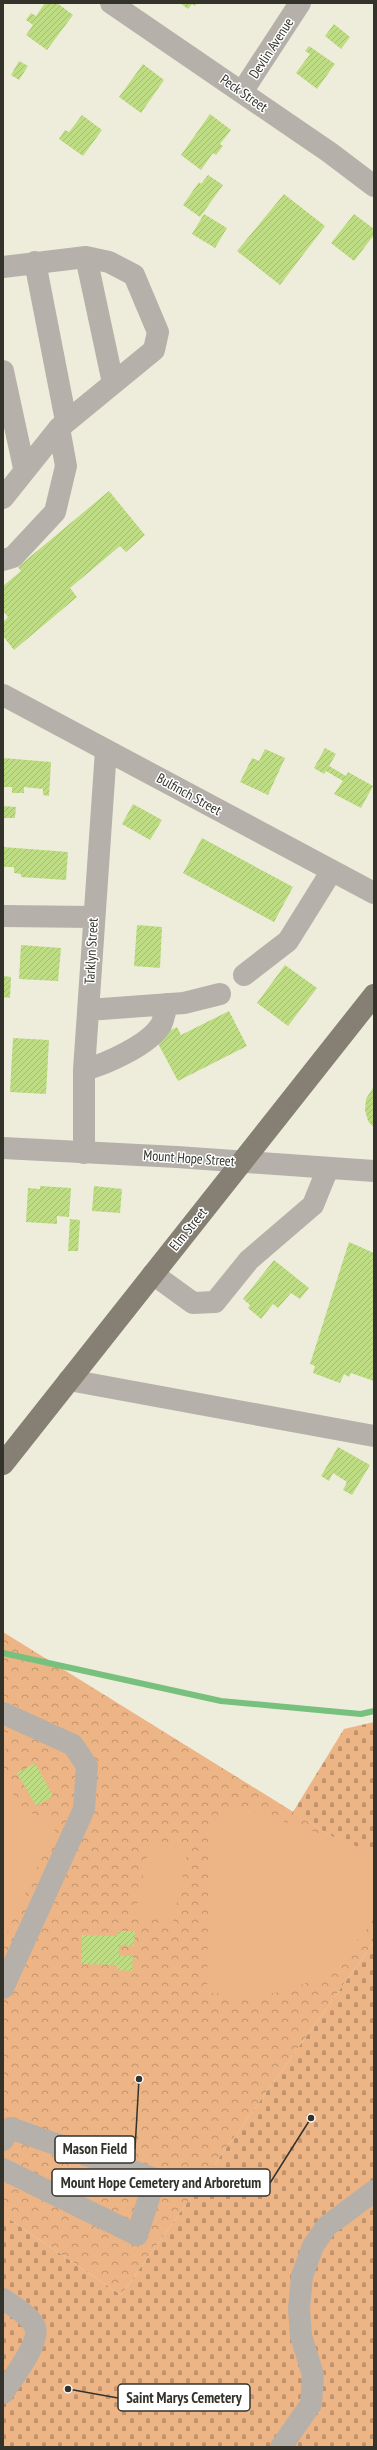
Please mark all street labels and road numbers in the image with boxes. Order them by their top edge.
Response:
street label: Devlin Avenue [245,14,297,82]
street label: Peck Street [217,70,271,116]
street label: Bulfinch Street [153,769,225,819]
street label: Tarklyn Street [80,917,102,985]
street label: Mount Hope Street [143,1146,235,1170]
street label: Elm Street [165,1204,211,1254]

